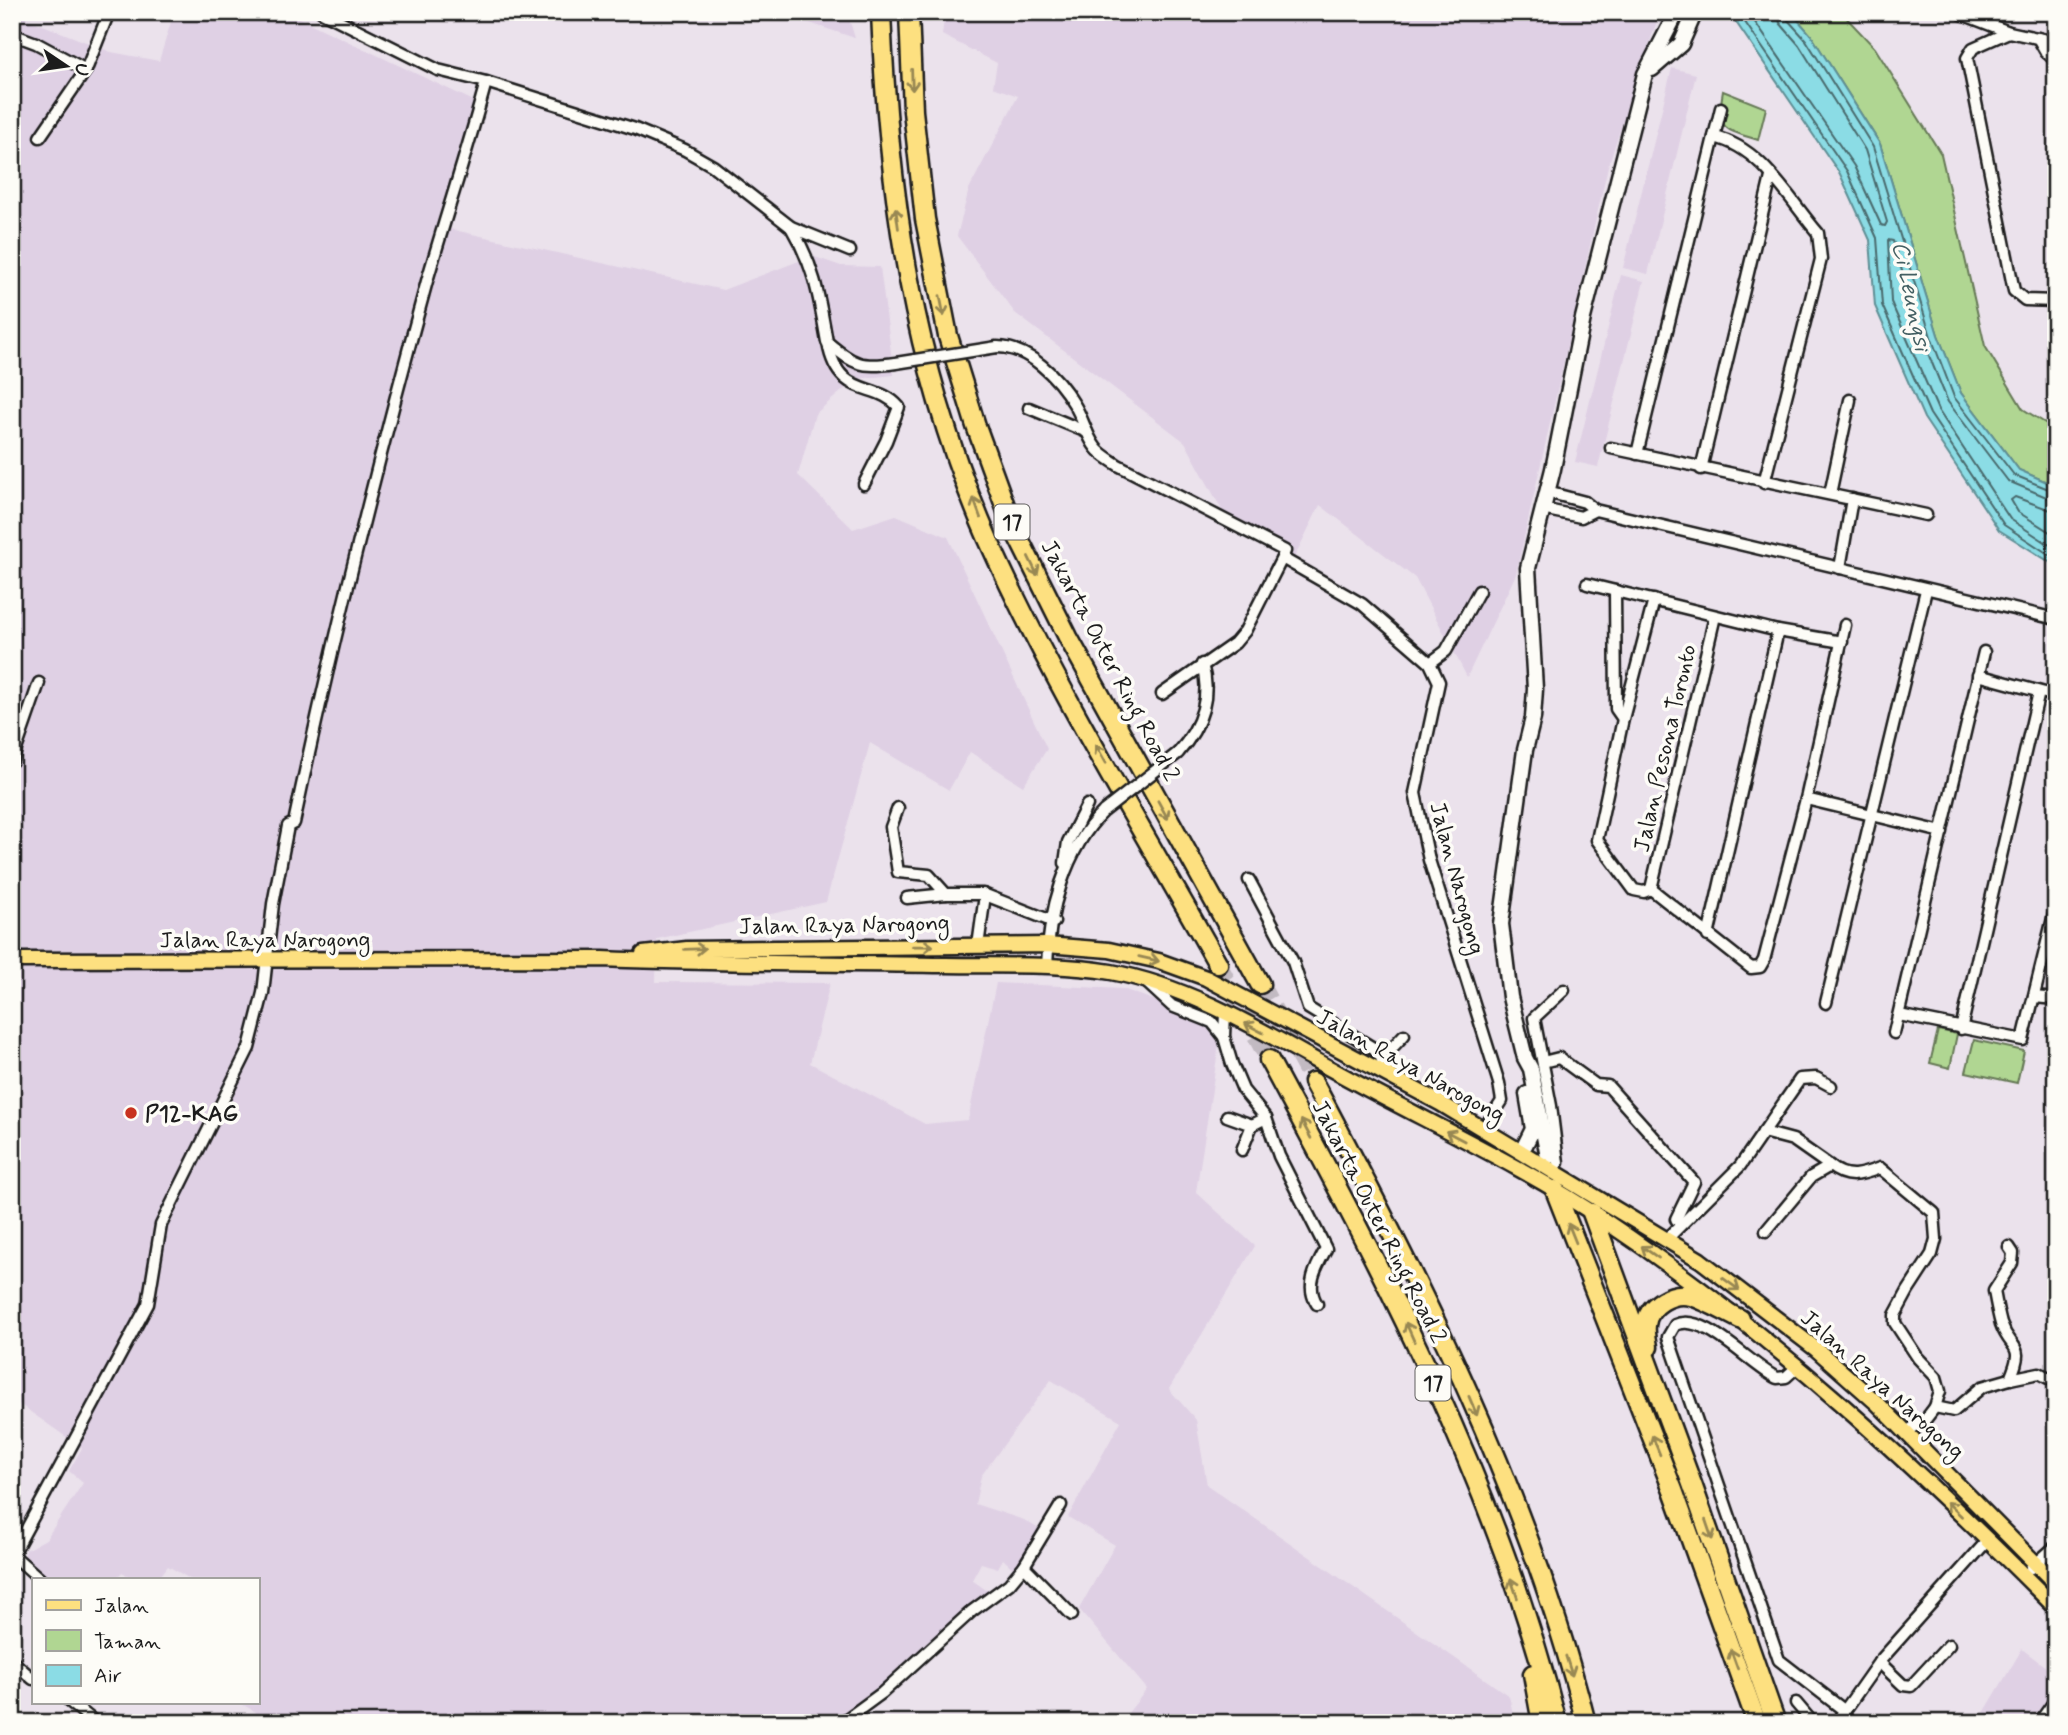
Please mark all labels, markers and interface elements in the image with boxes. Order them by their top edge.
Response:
north arrow [32,32,102,102]
text: U [68,61,95,78]
one-way arrow [905,69,918,92]
one-way arrow [890,207,903,230]
water label: Ci Leungsi [1884,239,1938,357]
one-way arrow [936,294,949,317]
one-way arrow [969,497,982,519]
road number: 17 [995,504,1030,540]
street label: Jakarta Outer Ring Road 2 [1031,535,1186,788]
one-way arrow [1026,555,1040,576]
street label: Jalan Pesona Toronto [1627,642,1704,855]
one-way arrow [1094,745,1108,765]
one-way arrow [1156,799,1170,819]
street label: Jalan Narogong [1419,799,1491,959]
street label: Jalan Raya Narogong [738,909,950,945]
street label: Jalan Raya Narogong [160,926,370,958]
one-way arrow [911,940,934,953]
one-way arrow [683,942,706,955]
one-way arrow [1137,953,1160,966]
street label: Jalan Raya Narogong [1310,1003,1509,1133]
one-way arrow [1245,1021,1265,1035]
street label: Jakarta Outer Ring Road 2 [1302,1095,1453,1350]
place label: P12-KAG [145,1100,238,1130]
marker: P12-KAG [123,1105,139,1121]
one-way arrow [1299,1119,1312,1140]
one-way arrow [1445,1129,1466,1142]
one-way arrow [1565,1223,1578,1245]
one-way arrow [1641,1245,1660,1259]
one-way arrow [1721,1276,1740,1291]
street label: Jalan Raya Narogong [1792,1304,1970,1469]
one-way arrow [1403,1321,1416,1343]
road number: 17 [1416,1366,1450,1400]
one-way arrow [1468,1395,1481,1417]
one-way arrow [1648,1435,1661,1456]
one-way arrow [1946,1501,1963,1518]
one-way arrow [1703,1518,1716,1540]
one-way arrow [1507,1577,1519,1599]
legend [32,1578,259,1704]
text: Jalan [94,1592,149,1620]
text: Taman [94,1628,161,1656]
one-way arrow [1727,1648,1739,1670]
one-way arrow [1564,1654,1576,1676]
text: Air [94,1662,122,1690]

